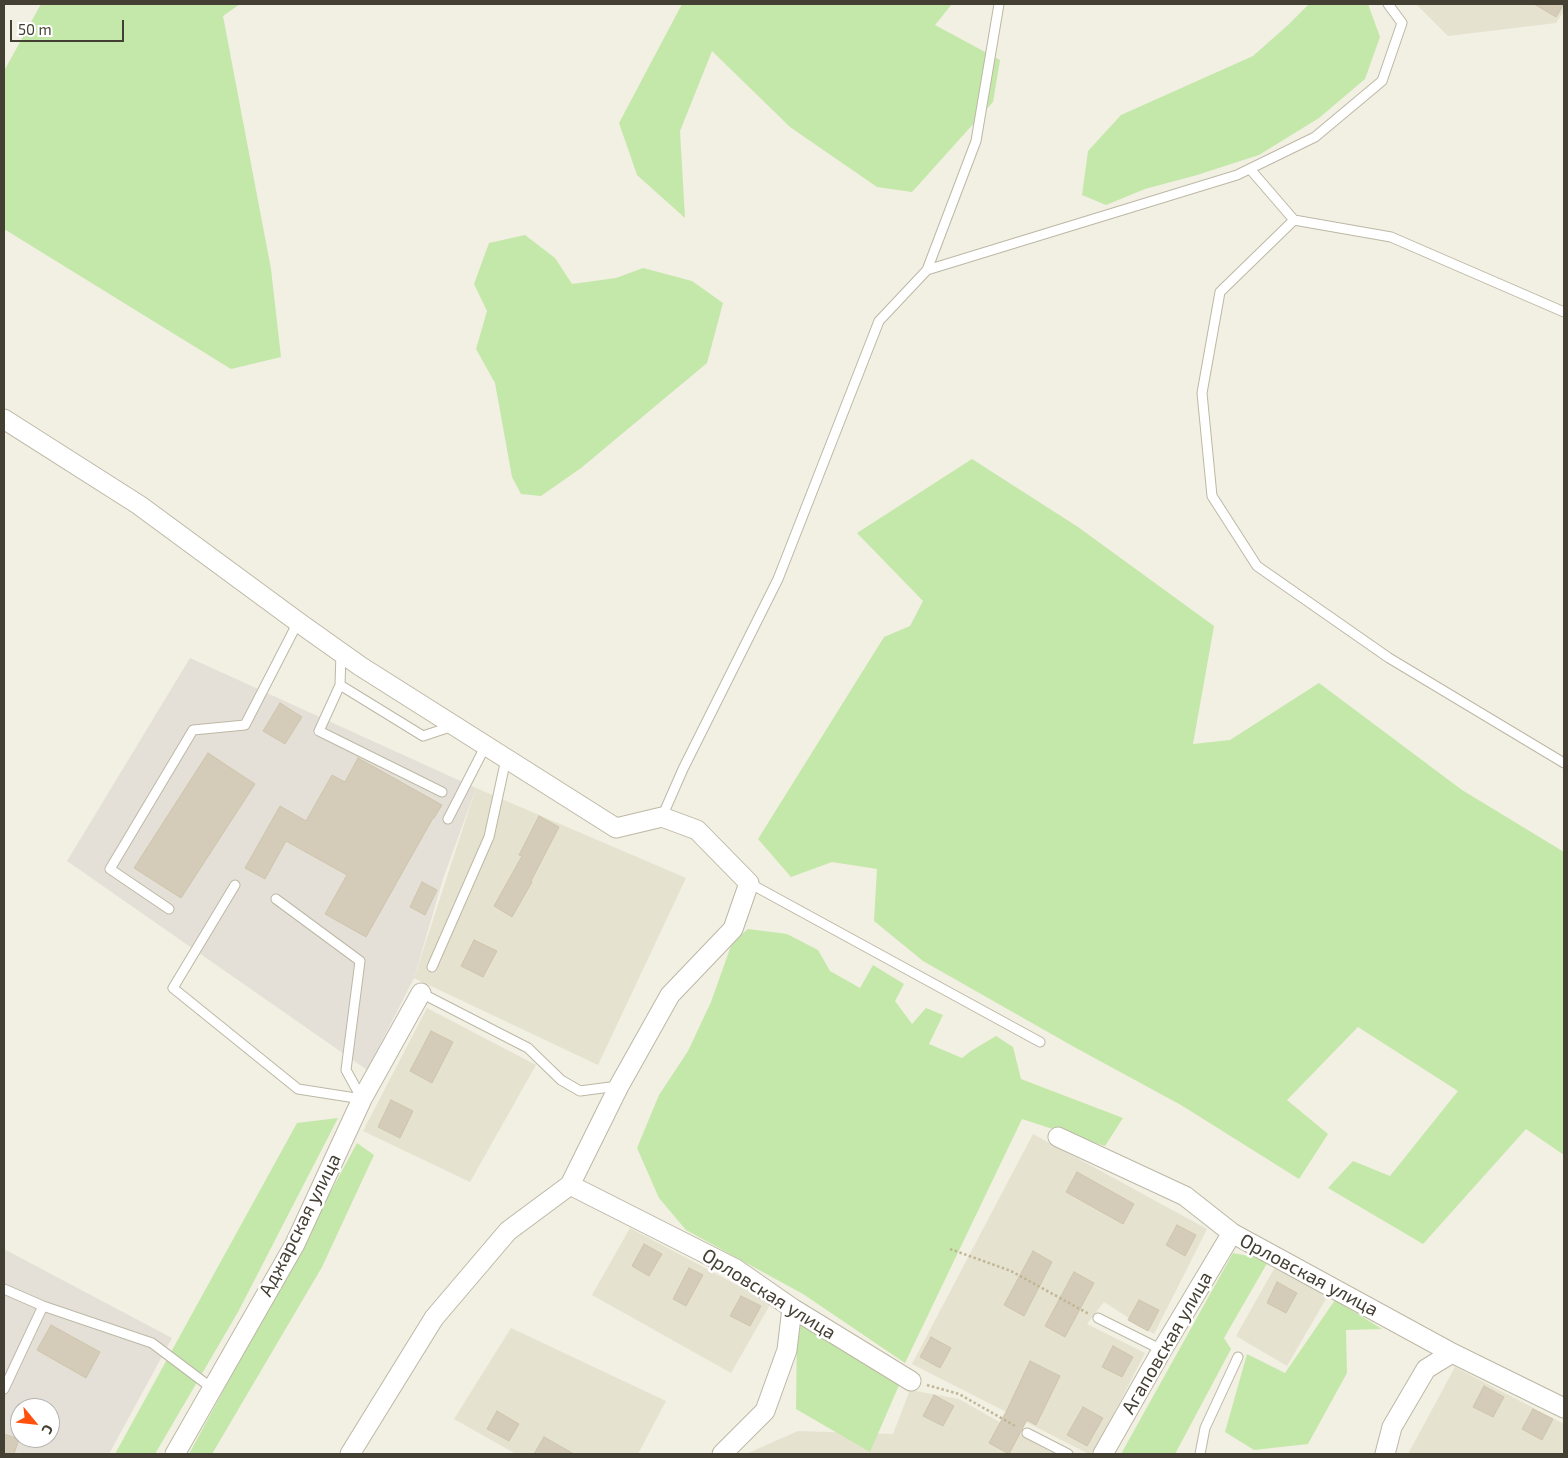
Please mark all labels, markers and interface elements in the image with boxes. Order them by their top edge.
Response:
scale bar [12,10,126,42]
text: 50 m [18,20,52,38]
street label: Аджарская улица [254,1150,346,1300]
street label: Орловская улица [1236,1229,1382,1321]
street label: Орловская улица [698,1244,840,1344]
street label: Агаповская улица [1117,1268,1217,1418]
north arrow [10,1398,60,1448]
text: С [38,1422,57,1437]

